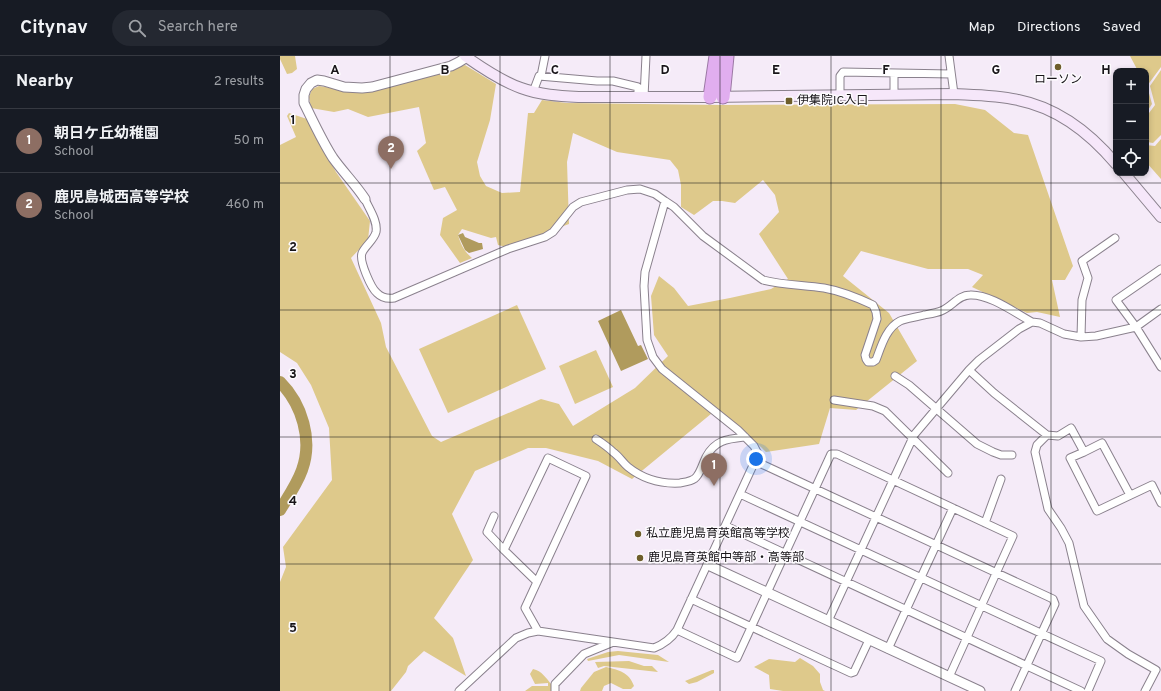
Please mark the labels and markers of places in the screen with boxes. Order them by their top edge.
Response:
marker: ローソン [1053,62,1063,72]
place label: ローソン [1034,72,1082,88]
place label: 伊集院IC入口 [797,93,868,109]
marker: 伊集院IC入口 [784,96,794,106]
pin: 2 [378,136,404,169]
pin: 1 [701,453,727,486]
place label: 私立鹿児島育英館高等学校 [646,526,790,542]
marker: 私立鹿児島育英館高等学校 [633,529,643,539]
place label: 鹿児島育英館中等部・高等部 [648,550,804,566]
marker: 鹿児島育英館中等部・高等部 [635,553,645,563]

